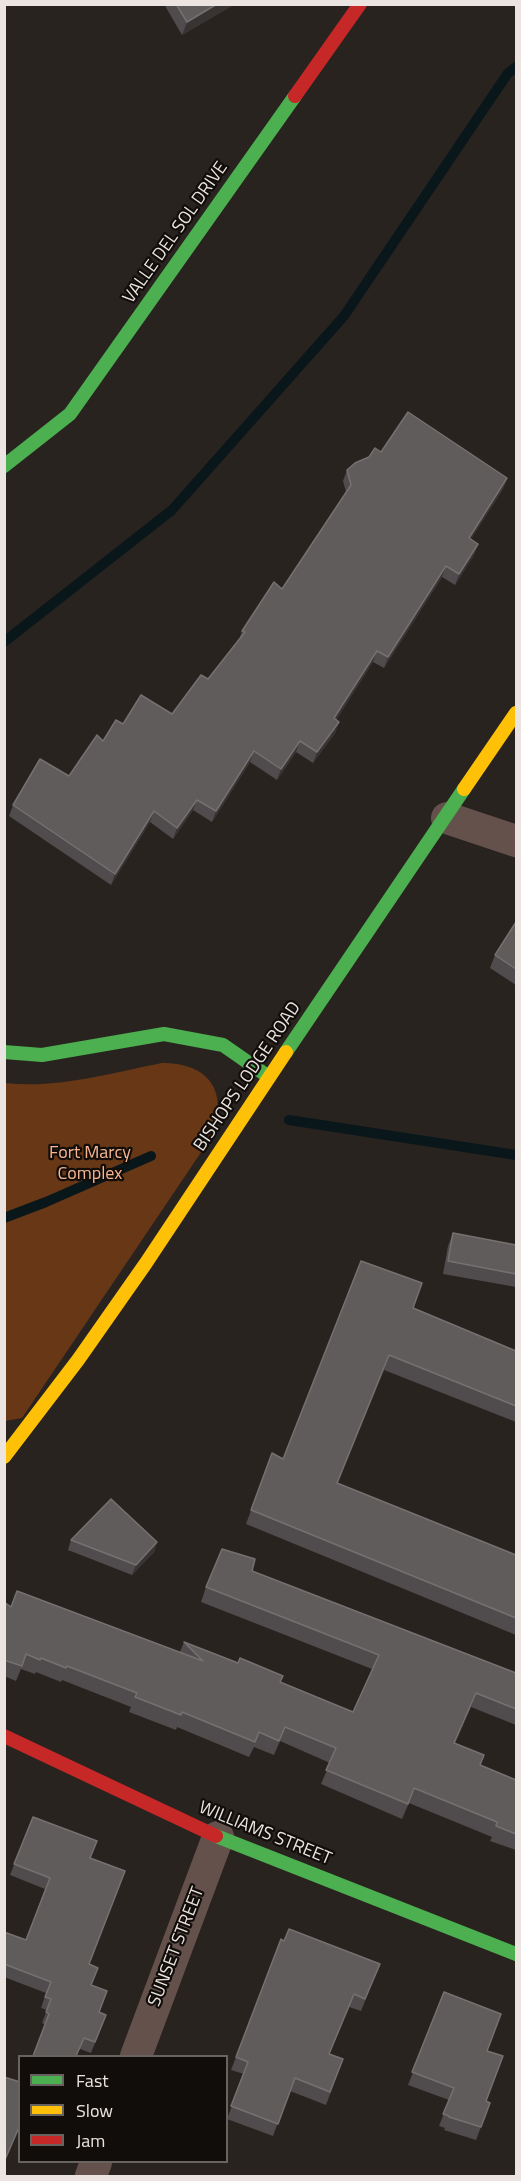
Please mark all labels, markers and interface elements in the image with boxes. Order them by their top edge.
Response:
street label: VALLE DEL SOL DRIVE [119,158,233,308]
street label: BISHOPS LODGE ROAD [190,998,306,1156]
park label: Fort Marcy Complex [49,1143,131,1186]
street label: WILLIAMS STREET [195,1798,335,1870]
street label: SUNSET STREET [144,1884,210,2010]
legend [18,2055,228,2163]
text: Fast [76,2067,109,2094]
text: Slow [76,2097,113,2124]
text: Jam [76,2127,105,2154]

